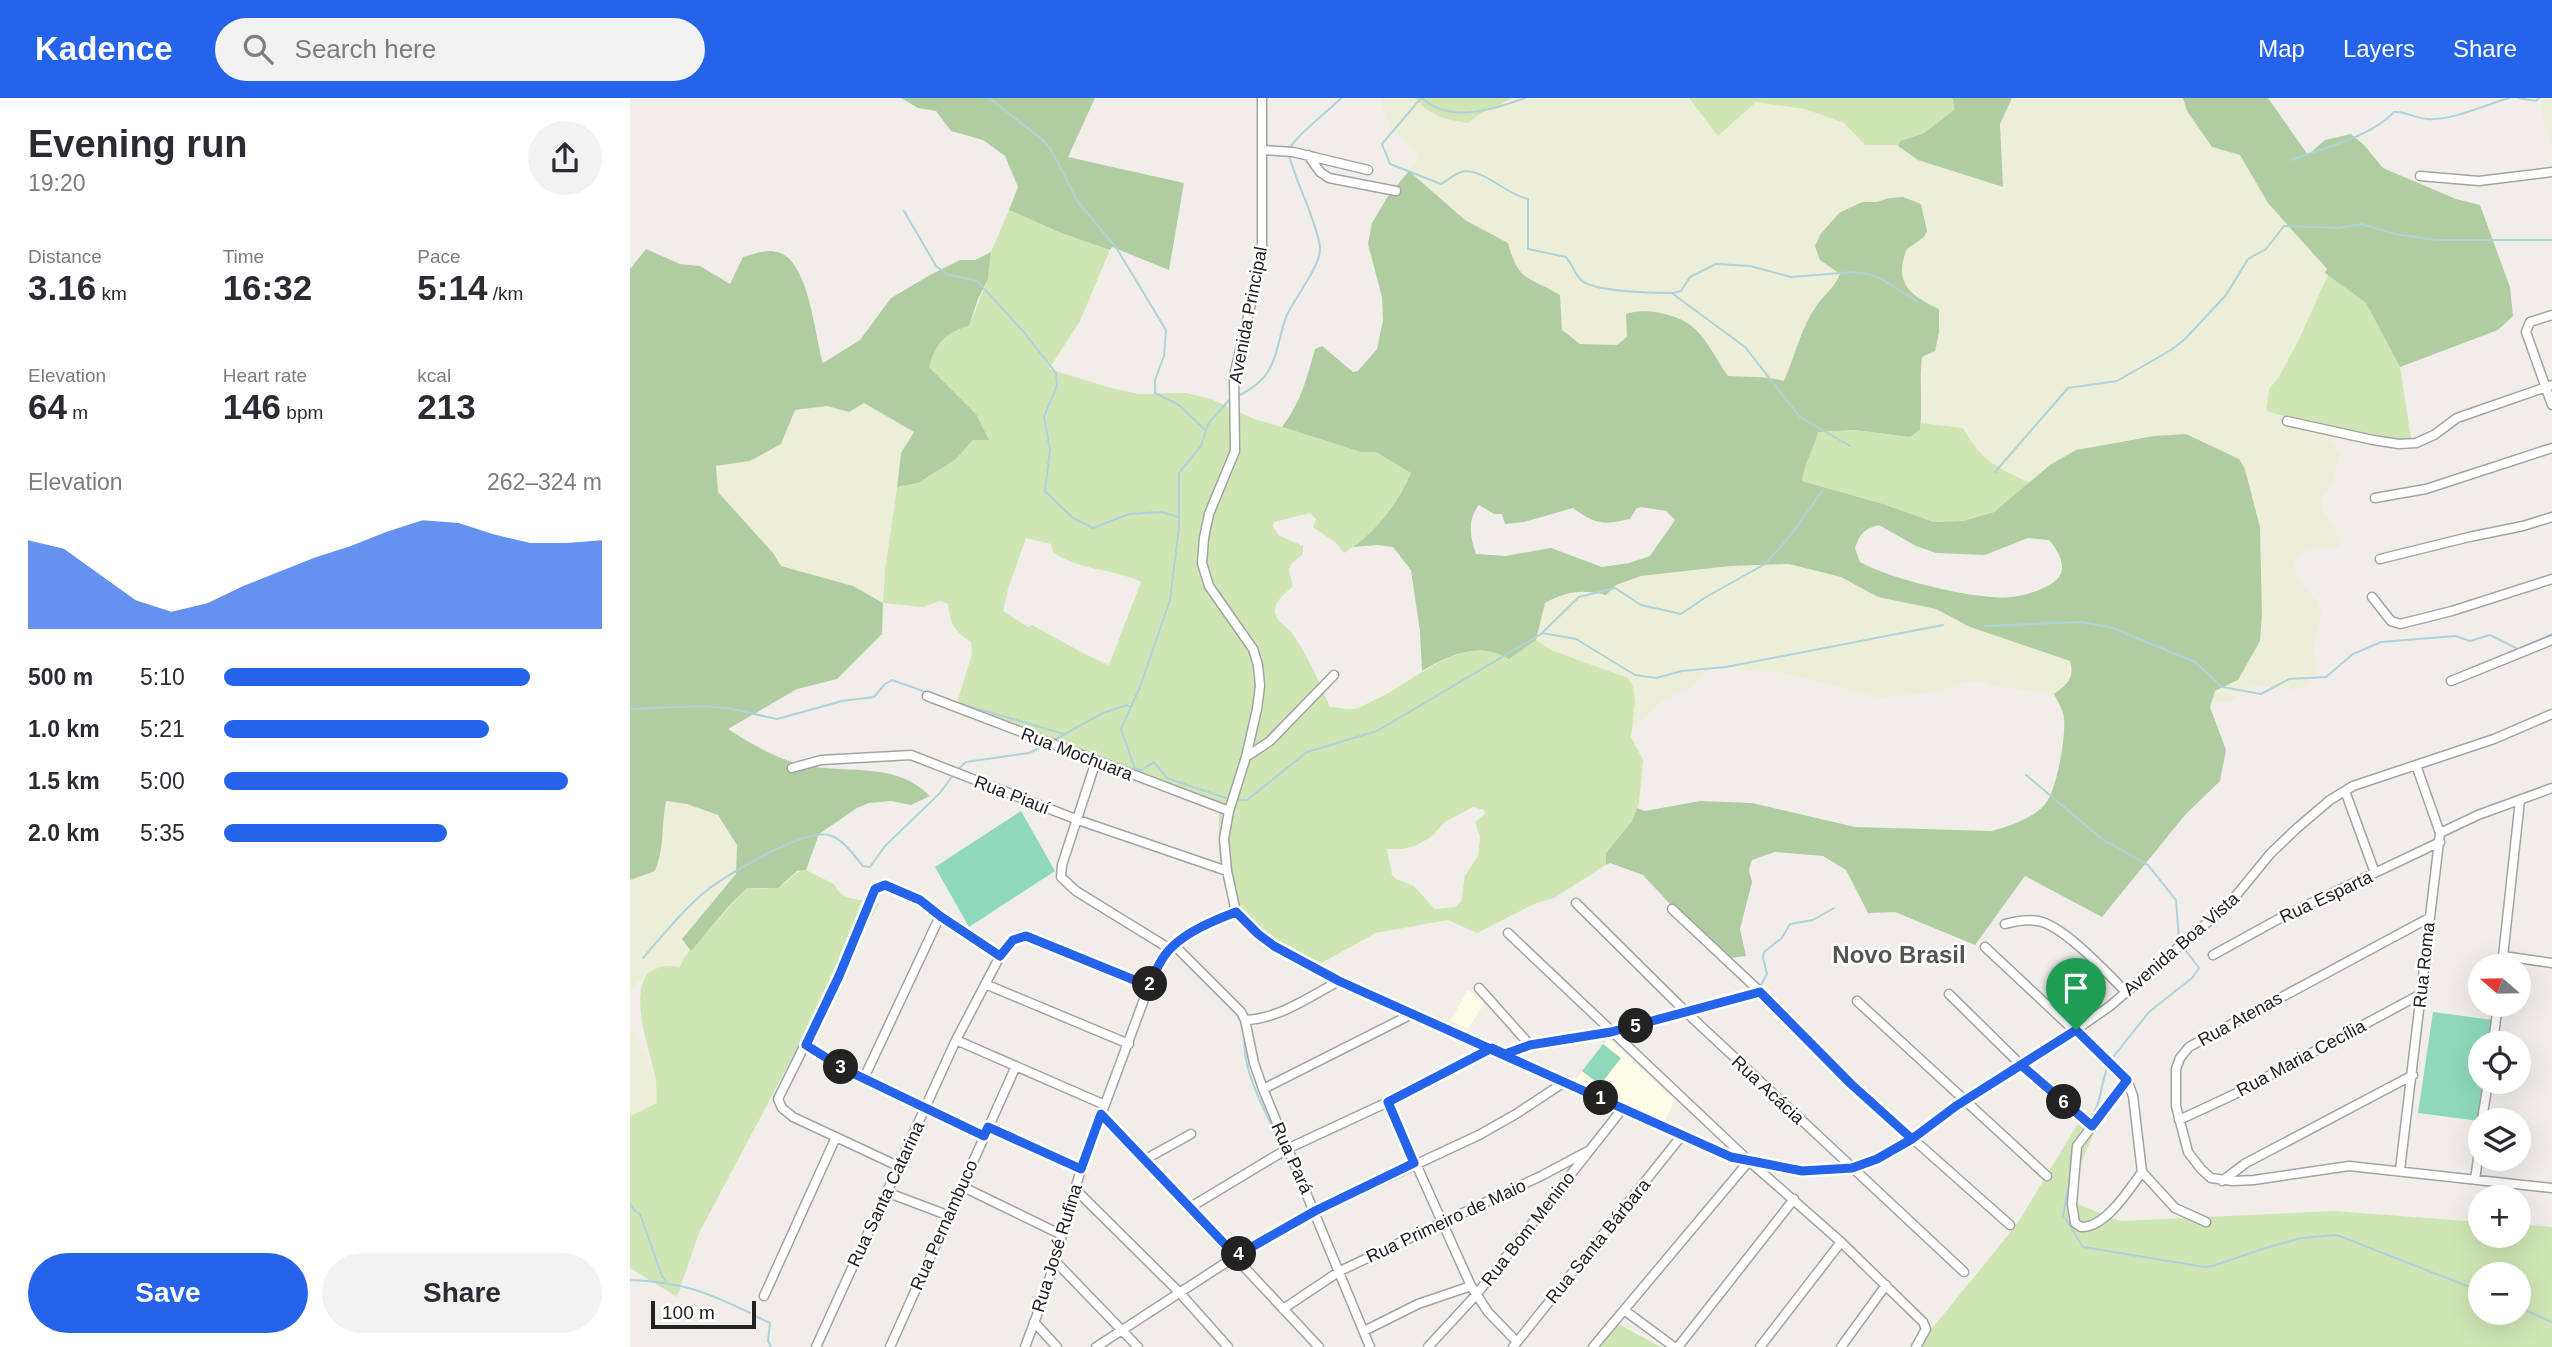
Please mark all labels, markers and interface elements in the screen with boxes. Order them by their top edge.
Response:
search box [215,18,705,81]
text: Kadence [35,30,173,67]
icon: search [239,30,277,68]
text: Search here [295,34,436,64]
text: Map [2258,35,2305,62]
text: Layers [2343,35,2415,62]
text: Share [2453,35,2517,62]
button: share [528,121,602,195]
text: Evening run [28,123,248,165]
text: 19:20 [28,170,86,196]
street label: Avenida Principal [1225,245,1271,385]
text: Distance [28,246,102,267]
text: Time [223,246,264,267]
text: Pace [417,246,461,267]
text: 3.16 [28,268,96,307]
text: 16:32 [223,268,312,307]
text: 5:14 [417,268,487,307]
text: km [96,283,127,304]
text: /km [487,283,523,304]
text: Elevation [28,365,106,386]
text: Heart rate [223,365,307,386]
text: kcal [417,365,451,386]
text: 64 [28,387,67,426]
text: 146 [223,387,281,426]
text: 213 [417,387,476,426]
text: m [67,402,88,423]
text: bpm [281,402,323,423]
text: Elevation [28,469,123,495]
text: 262–324 m [487,469,602,495]
text: 500 m [28,664,93,690]
text: 5:10 [140,664,185,690]
text: 1.0 km [28,716,100,742]
text: 5:21 [140,716,185,742]
street label: Rua Mochuara [1018,724,1137,785]
text: 1.5 km [28,768,100,794]
text: 5:00 [140,768,185,794]
street label: Rua Piauí [972,771,1052,819]
text: 2.0 km [28,820,100,846]
text: 5:35 [140,820,185,846]
street label: Rua Esparta [2276,866,2376,927]
street label: Avenida Boa Vista [2119,888,2244,1000]
street label: Rua Roma [2410,920,2439,1009]
district label: Novo Brasil [1832,941,1966,968]
north arrow [2468,954,2530,1017]
map controls [2468,954,2531,1325]
pin [2046,958,2106,1030]
pin: 2 [1133,966,1168,1001]
icon: arrive [2057,969,2095,1007]
text: 2 [1144,973,1155,994]
street label: Rua Atenas [2194,988,2286,1050]
pin: 5 [1618,1009,1654,1044]
text: 5 [1630,1015,1641,1036]
street label: Rua Maria Cecília [2233,1015,2370,1100]
button: locate [2468,1031,2531,1094]
pin: 3 [824,1049,858,1084]
street label: Rua Acácia [1728,1052,1809,1129]
text: 3 [835,1056,846,1077]
pin: 1 [1584,1080,1618,1116]
pin: 6 [2046,1084,2082,1119]
text: 1 [1595,1087,1606,1108]
text: 6 [2058,1091,2069,1112]
button: layers [2468,1108,2531,1171]
street label: Rua Santa Catarina [844,1117,929,1270]
street label: Rua Pará [1267,1119,1317,1198]
street label: Rua Pernambuco [906,1157,982,1293]
street label: Rua Bom Menino [1477,1168,1579,1290]
street label: Rua Santa Bárbara [1542,1174,1655,1307]
street label: Rua Primeiro de Maio [1363,1175,1529,1267]
street label: Rua José Rufina [1028,1181,1086,1315]
button: + [2468,1185,2531,1248]
pin: 4 [1222,1236,1256,1272]
text: 4 [1233,1243,1244,1264]
button: Save [28,1253,308,1333]
button: Share [322,1253,602,1333]
button: − [2468,1262,2531,1325]
scale bar [651,1298,756,1330]
text: 100 m [662,1302,715,1323]

